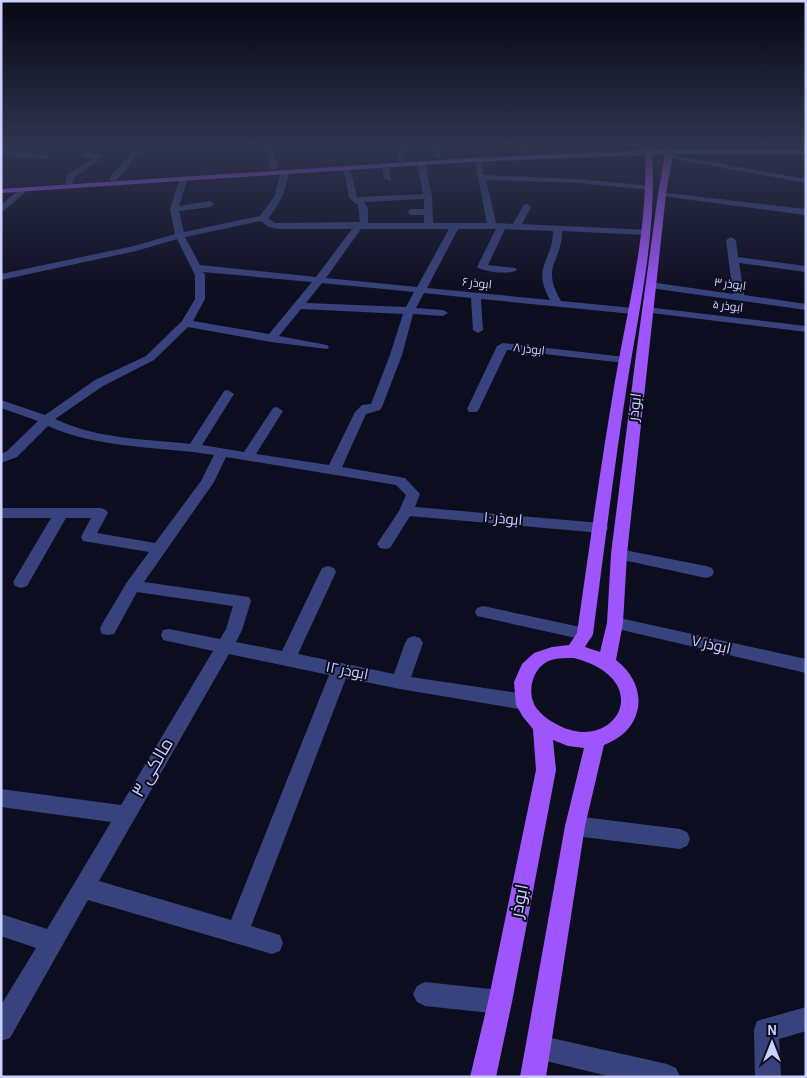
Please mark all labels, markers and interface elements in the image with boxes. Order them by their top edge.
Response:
street label: ابوذر ۶ [461,275,493,292]
street label: ابوذر ۳ [713,276,747,293]
street label: ابوذر ۵ [712,298,744,315]
street label: ابوذر ۸ [512,341,546,358]
street label: ابوذر [626,392,645,423]
street label: ابوذر ۱۰ [483,510,523,529]
street label: ابوذر ۷ [690,633,732,658]
street label: ابوذر ۱۲ [324,660,370,683]
street label: مالکی ۳ [129,735,178,801]
street label: ابوذر [508,883,533,920]
north arrow [747,1018,797,1068]
text: N [767,1024,777,1038]

